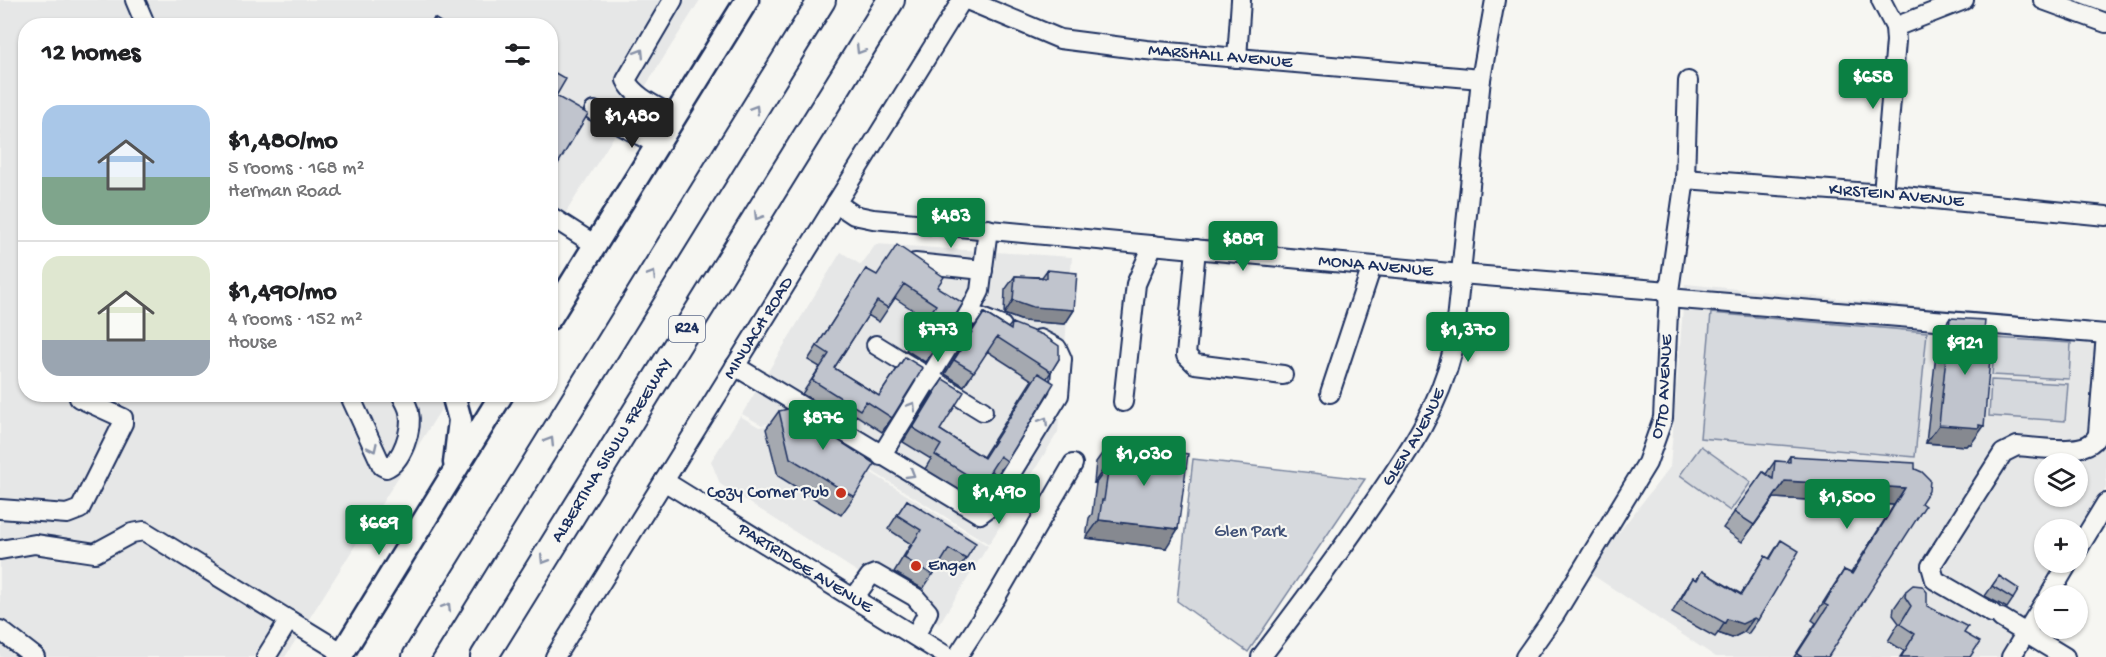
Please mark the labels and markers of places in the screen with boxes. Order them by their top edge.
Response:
pin: $658 [1837,59,1909,110]
pin: $1,480 [583,98,681,149]
pin: $483 [915,198,987,249]
pin: $889 [1207,221,1279,272]
pin: $773 [902,312,974,363]
pin: $1,370 [1419,312,1517,363]
pin: $921 [1929,325,2001,376]
pin: $876 [787,400,859,451]
pin: $1,030 [1095,436,1193,487]
pin: $1,490 [950,474,1048,525]
pin: $1,500 [1798,479,1896,530]
place label: Cozy Corner Pub [707,483,829,504]
marker: Cozy Corner Pub [834,486,848,500]
pin: $669 [343,505,415,556]
place label: Engen [928,556,976,577]
marker: Engen [909,559,923,573]

